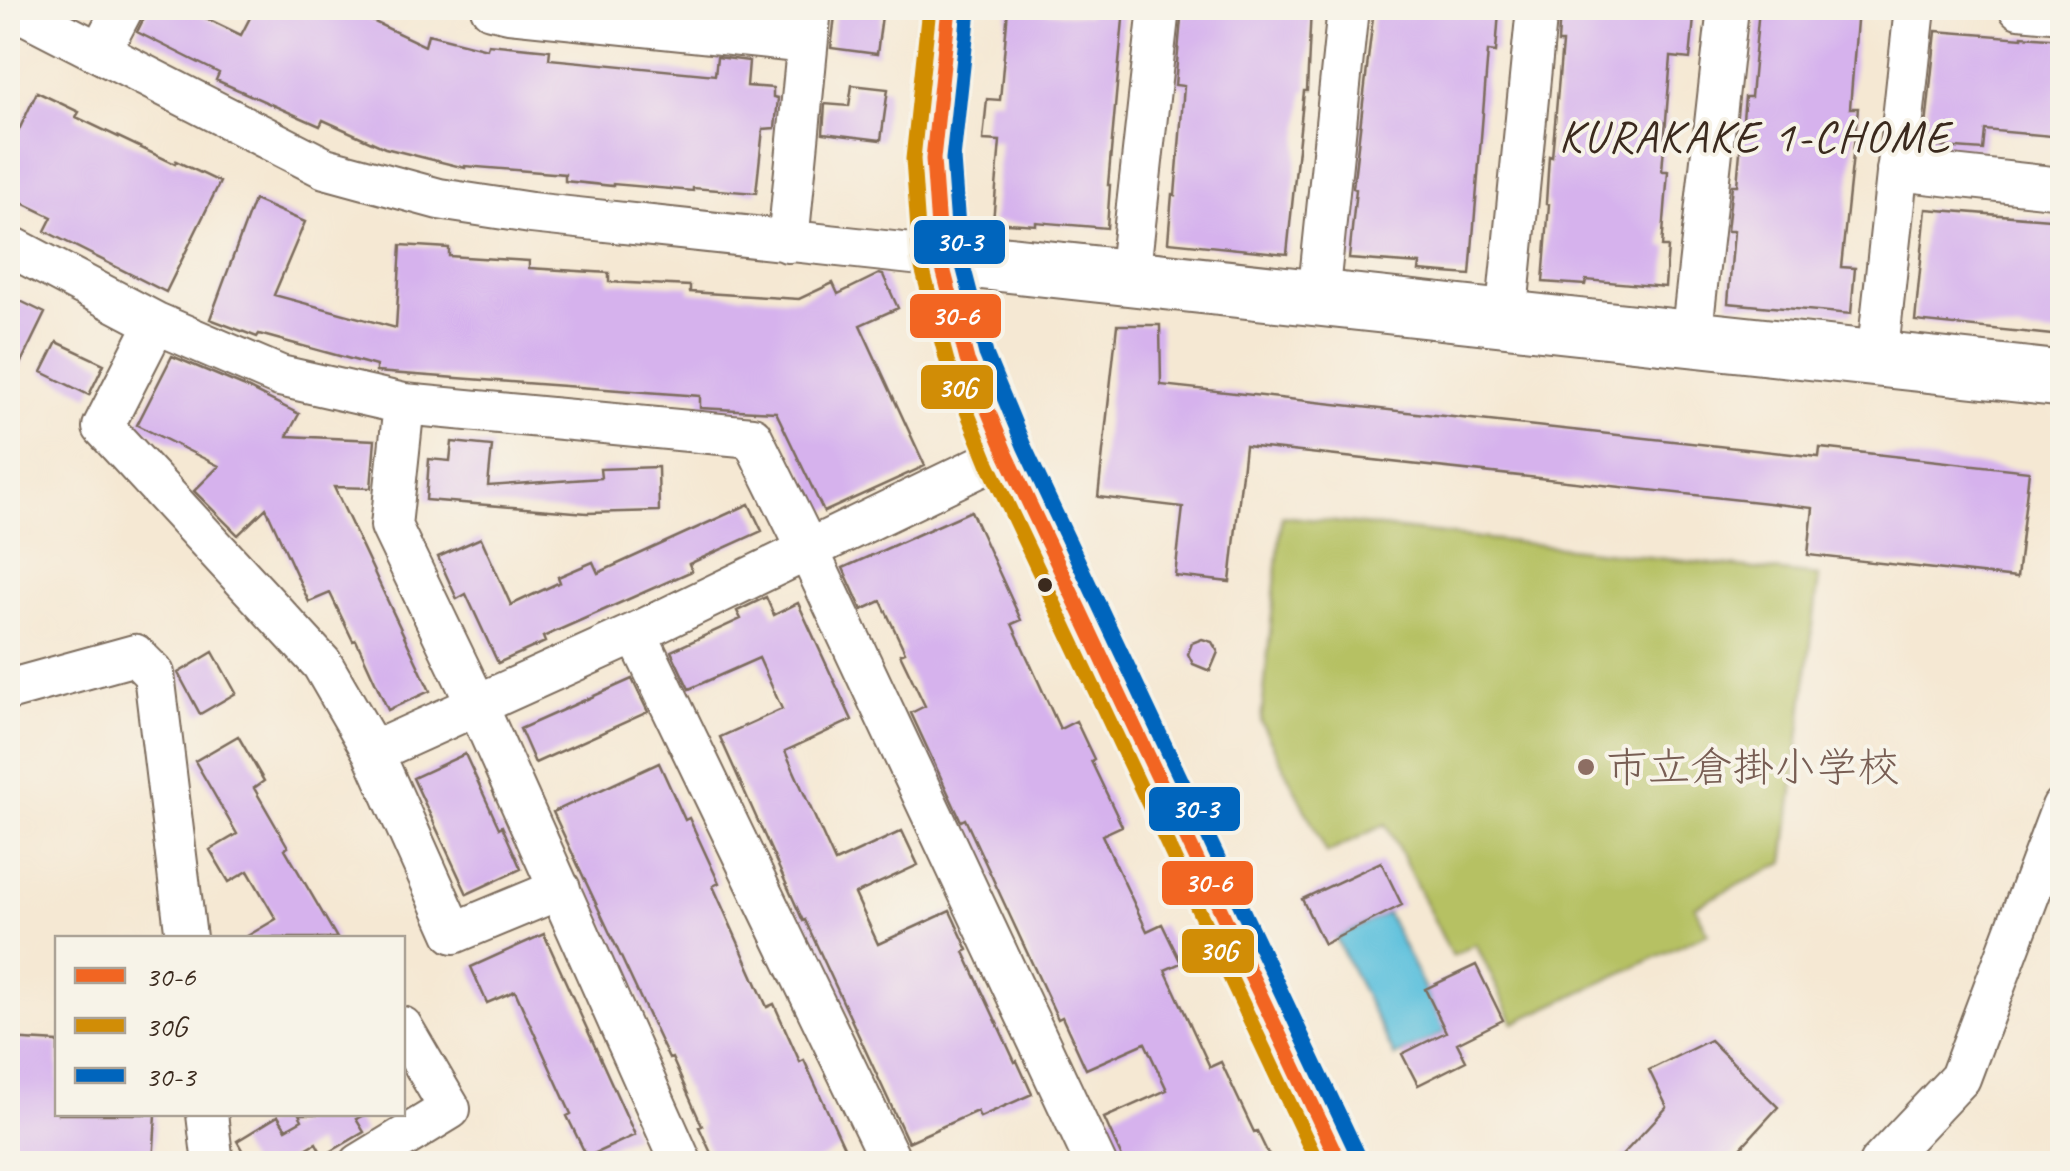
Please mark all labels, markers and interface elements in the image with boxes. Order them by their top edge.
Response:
district label: KURAKAKE 1-CHOME [1559,108,1954,165]
line badge: 30-3 [912,218,1007,266]
text: 30-3 [936,224,985,259]
line badge: 30-6 [908,292,1003,340]
text: 30-6 [931,298,981,333]
line badge: 30G [919,363,995,411]
text: 30G [937,370,981,405]
unlabelled marker [1035,575,1055,595]
place label: 市立倉掛小学校 [1606,741,1900,794]
marker: 市立倉掛小学校 [1575,756,1597,778]
line badge: 30-3 [1147,785,1242,833]
text: 30-3 [1172,791,1221,826]
line badge: 30-6 [1160,859,1255,907]
text: 30-6 [1184,865,1234,900]
line badge: 30G [1180,927,1256,975]
text: 30G [1198,933,1242,968]
legend [55,936,405,1116]
text: 30-6 [145,957,197,995]
text: 30G [145,1007,190,1045]
text: 30-3 [145,1057,198,1095]

